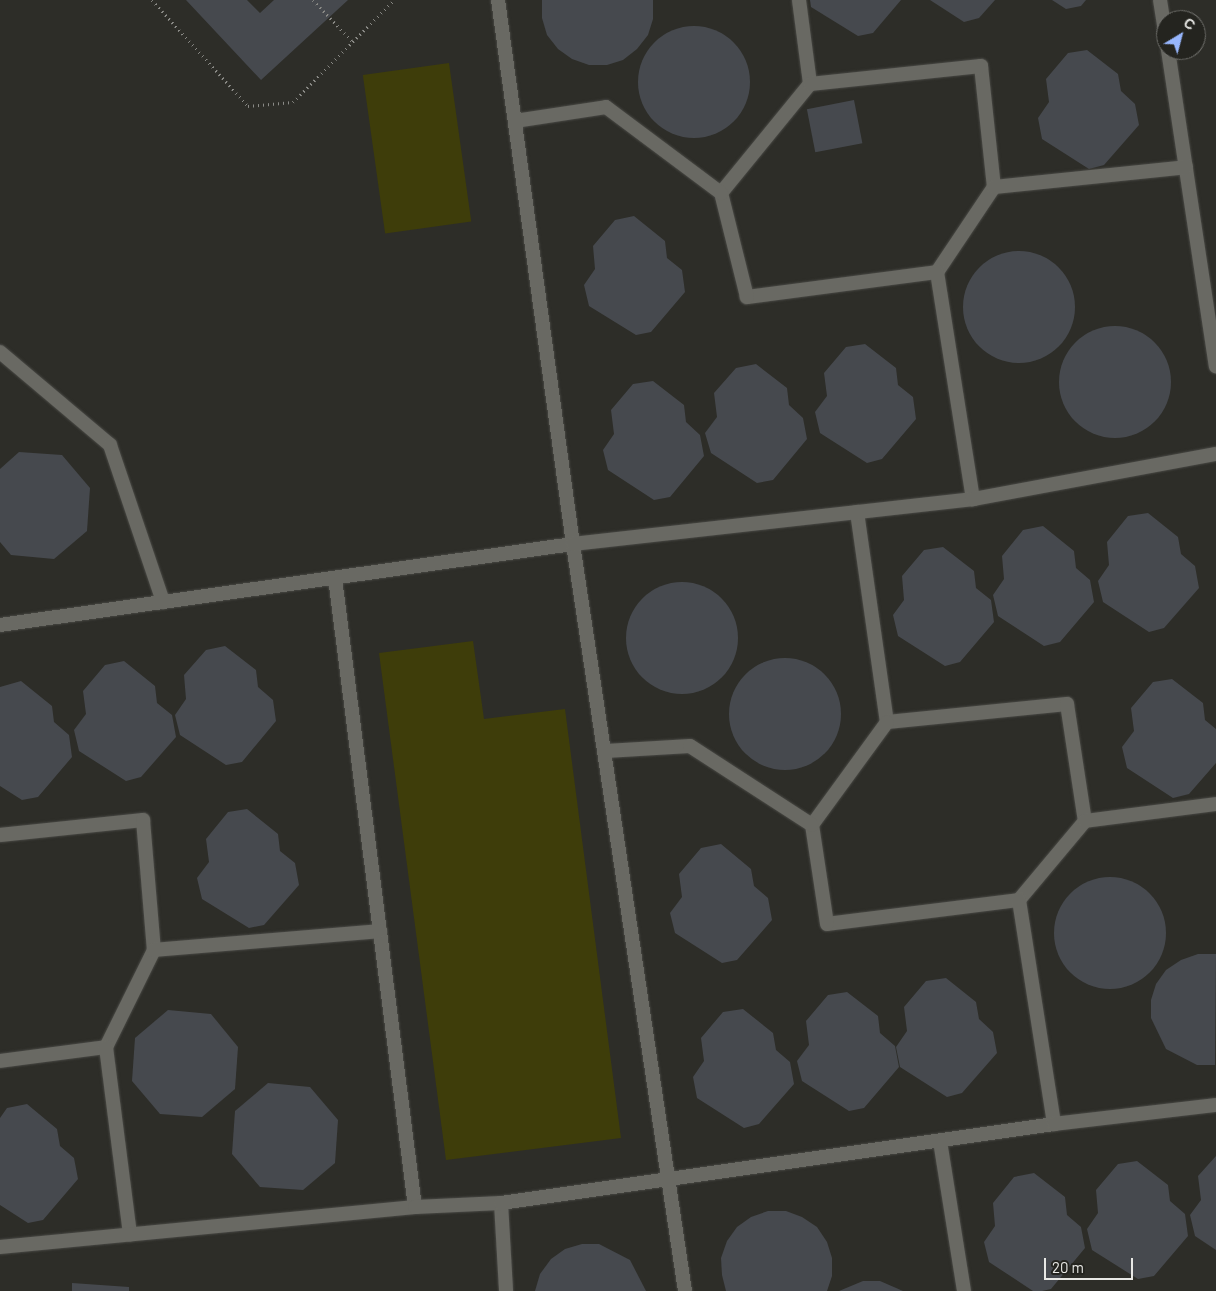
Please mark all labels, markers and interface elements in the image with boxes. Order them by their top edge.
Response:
north arrow [1156,10,1206,60]
text: С [1181,14,1199,33]
scale bar [1046,1248,1135,1280]
text: 20 m [1052,1258,1084,1276]

